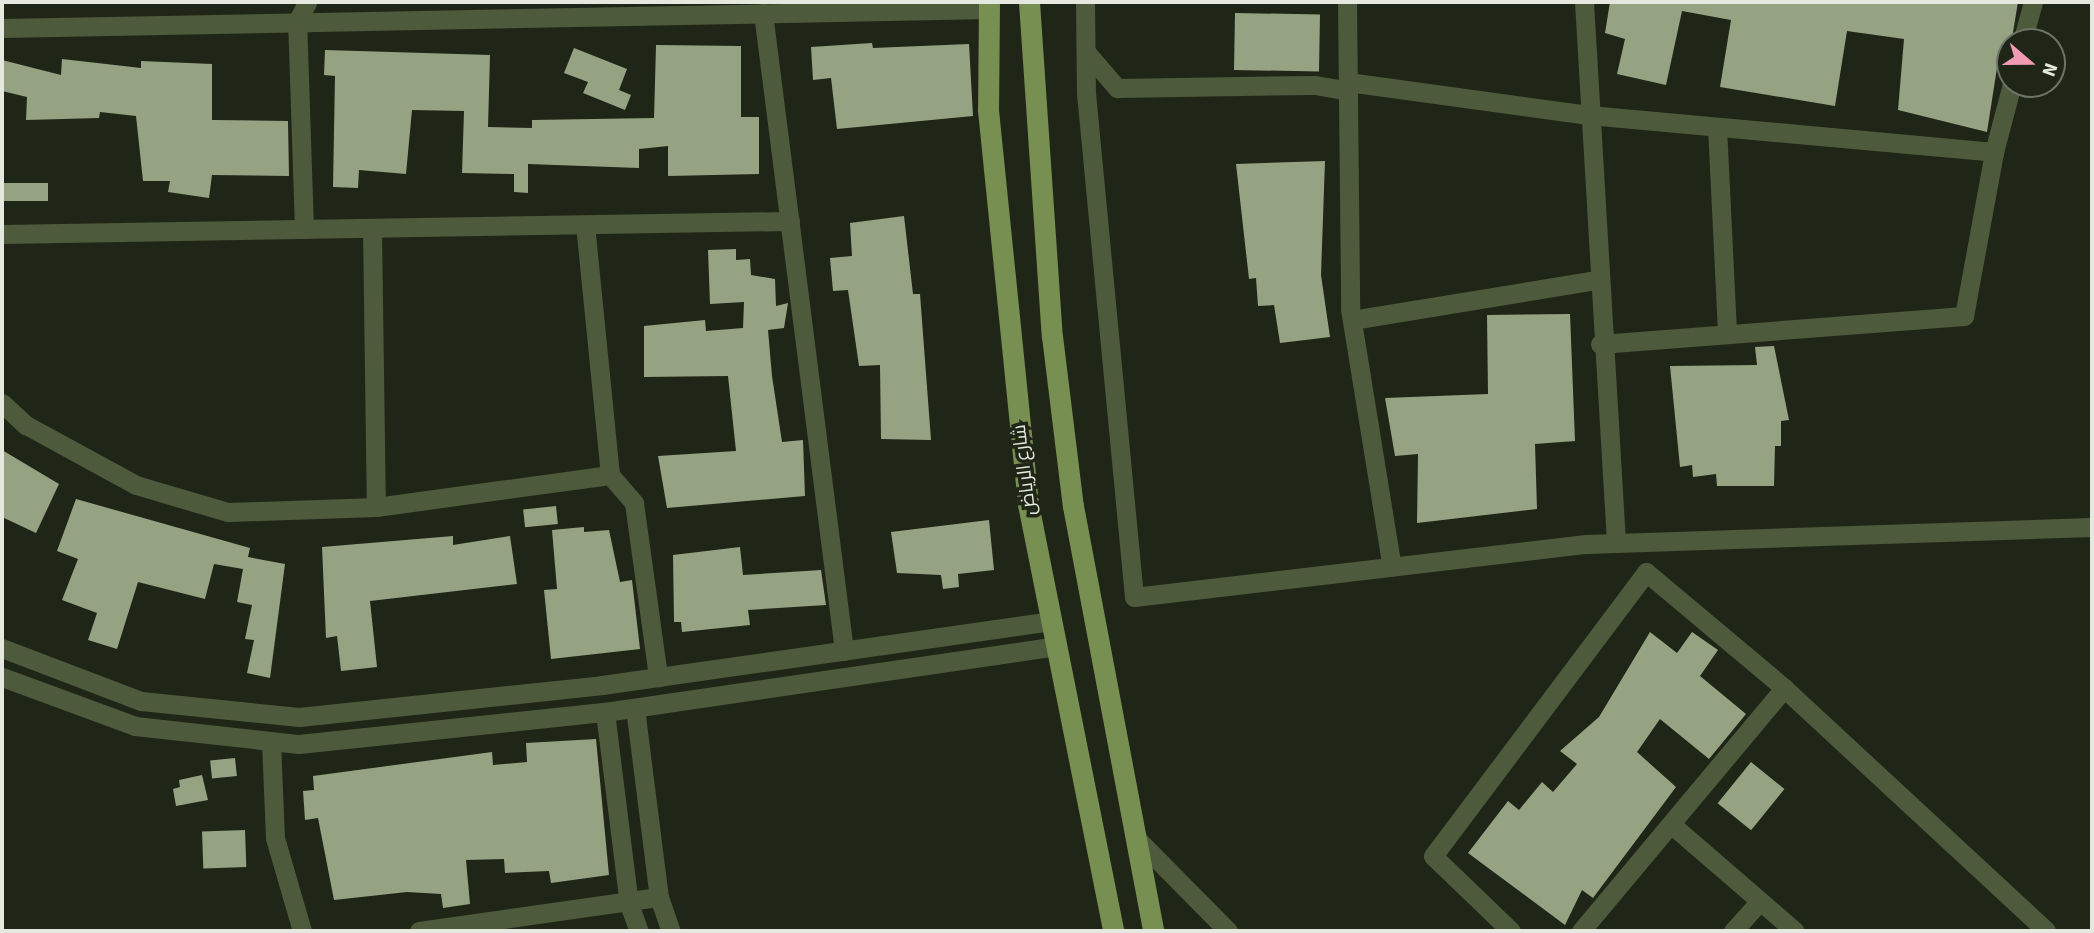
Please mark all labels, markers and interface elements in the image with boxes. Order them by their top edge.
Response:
north arrow [1996,28,2066,98]
text: N [2034,59,2064,80]
street label: شارع الرياض [1008,423,1042,517]

